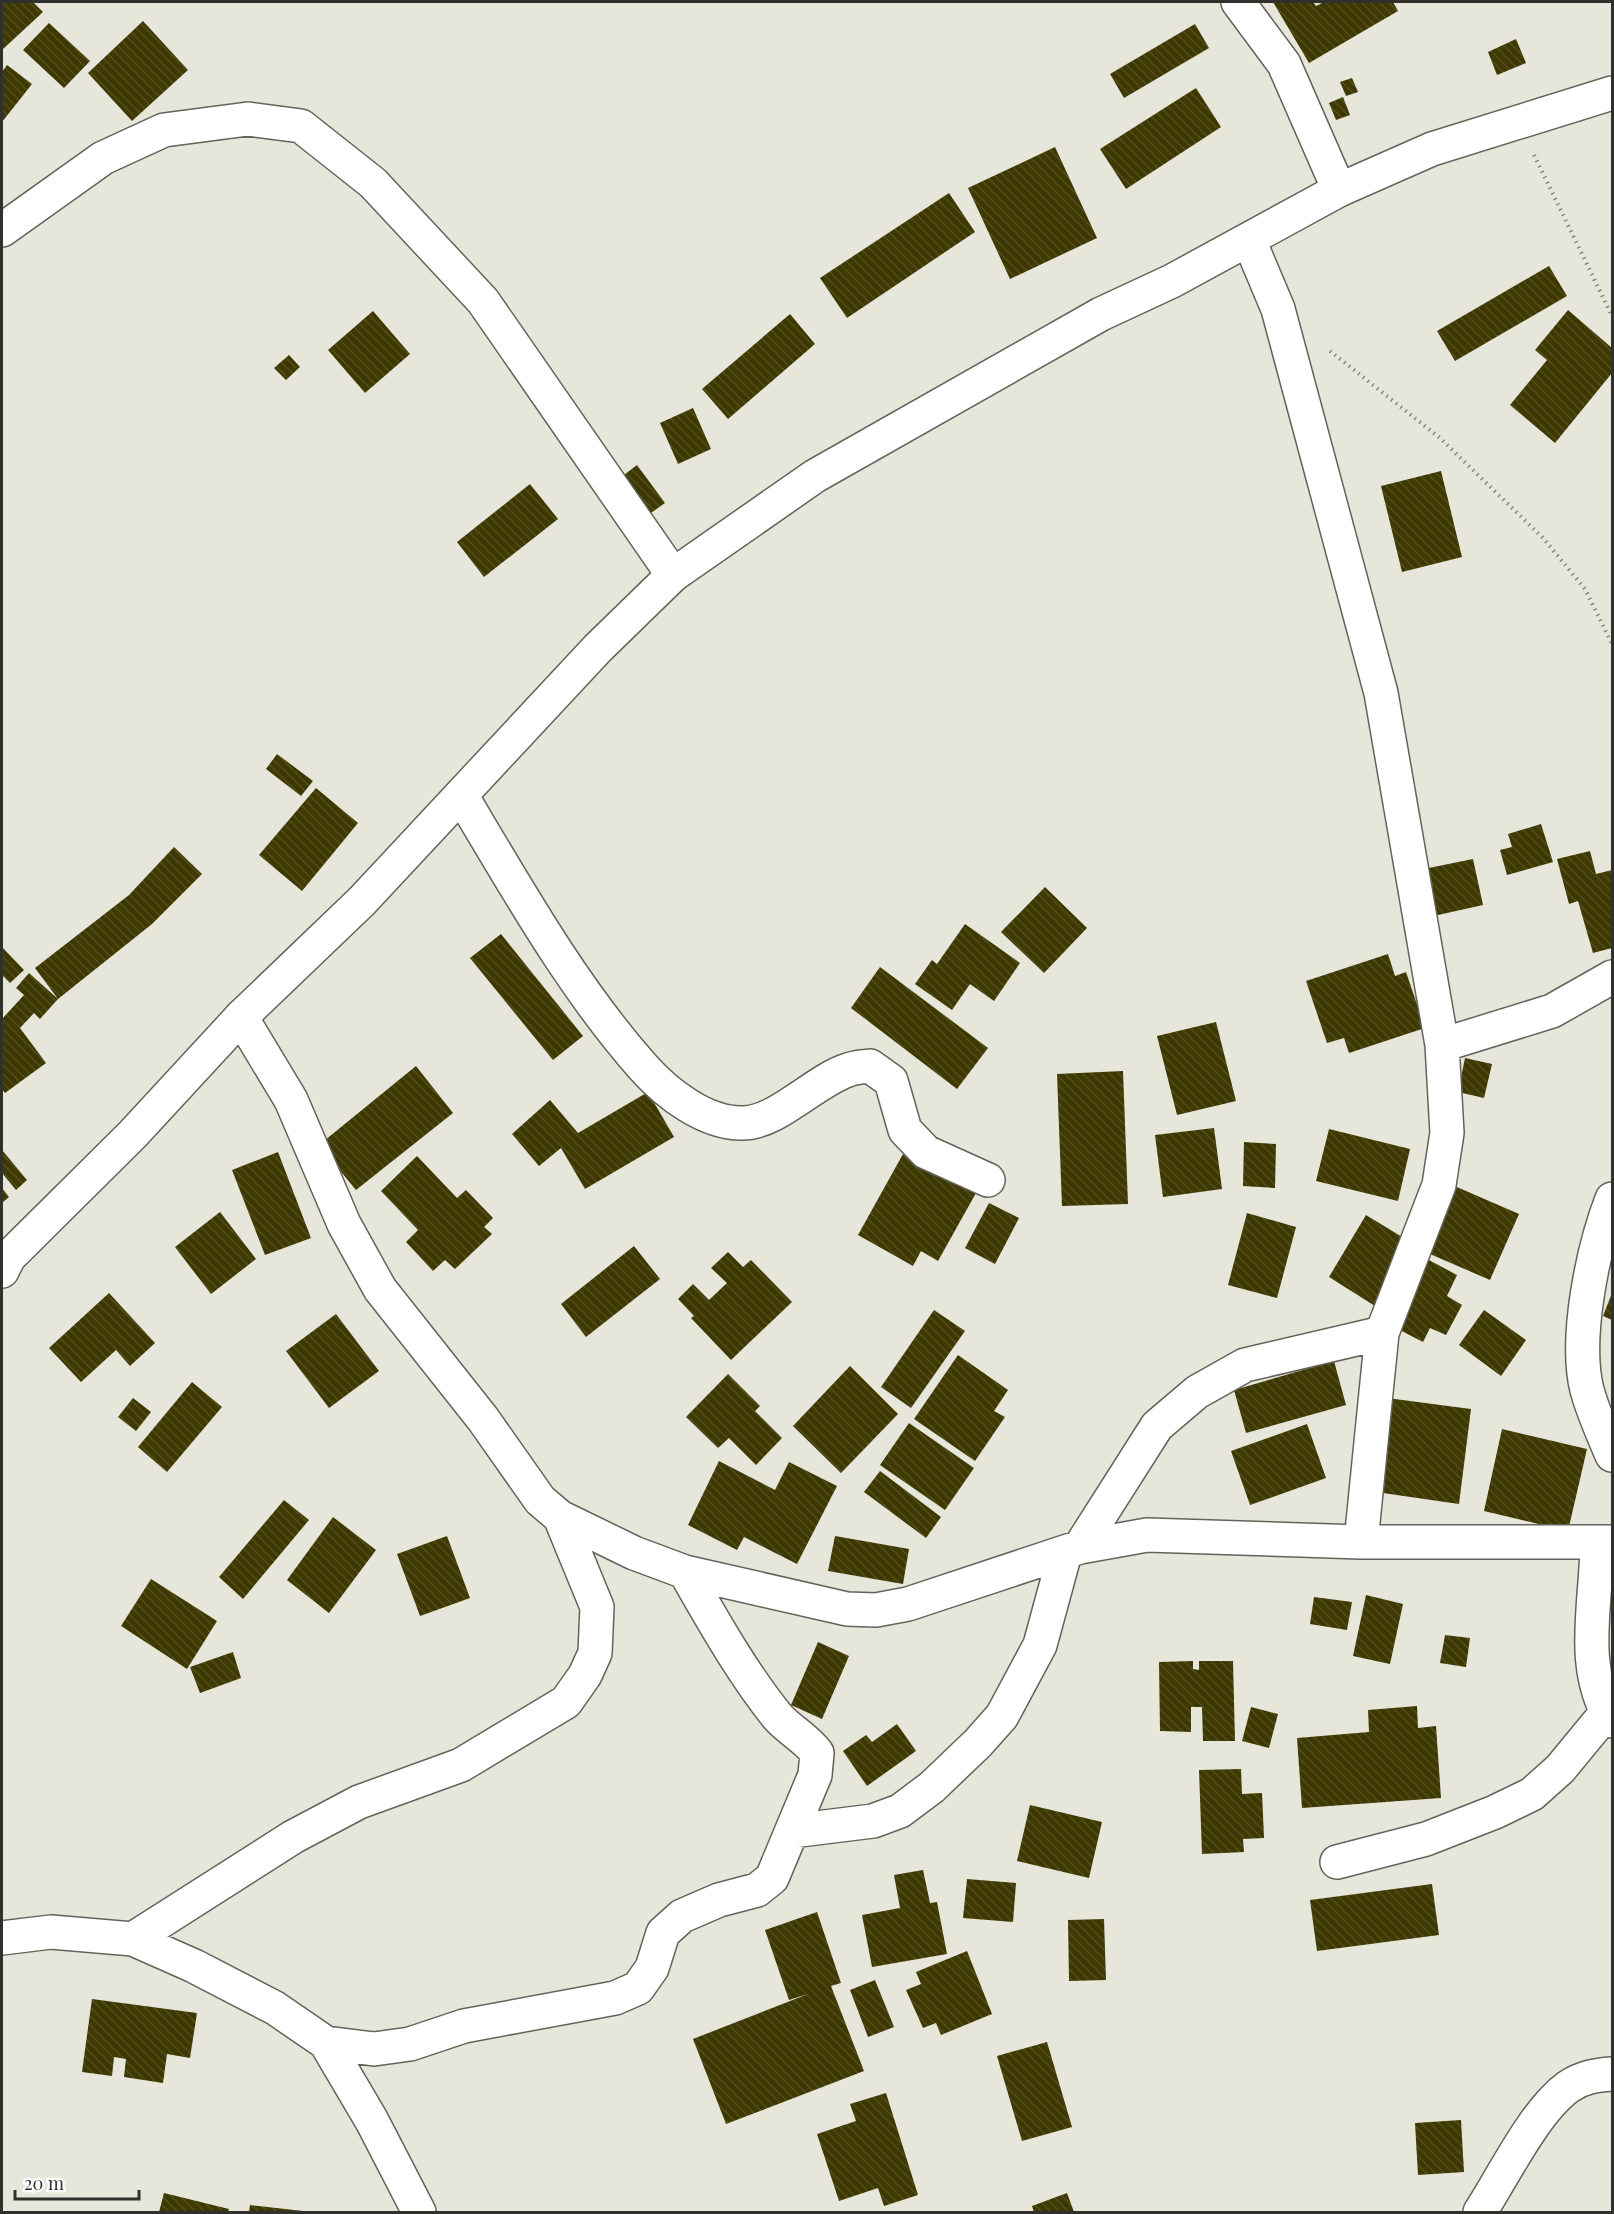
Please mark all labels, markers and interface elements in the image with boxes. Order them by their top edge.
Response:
scale bar [15,2163,140,2201]
text: 20 m [24,2171,64,2195]

